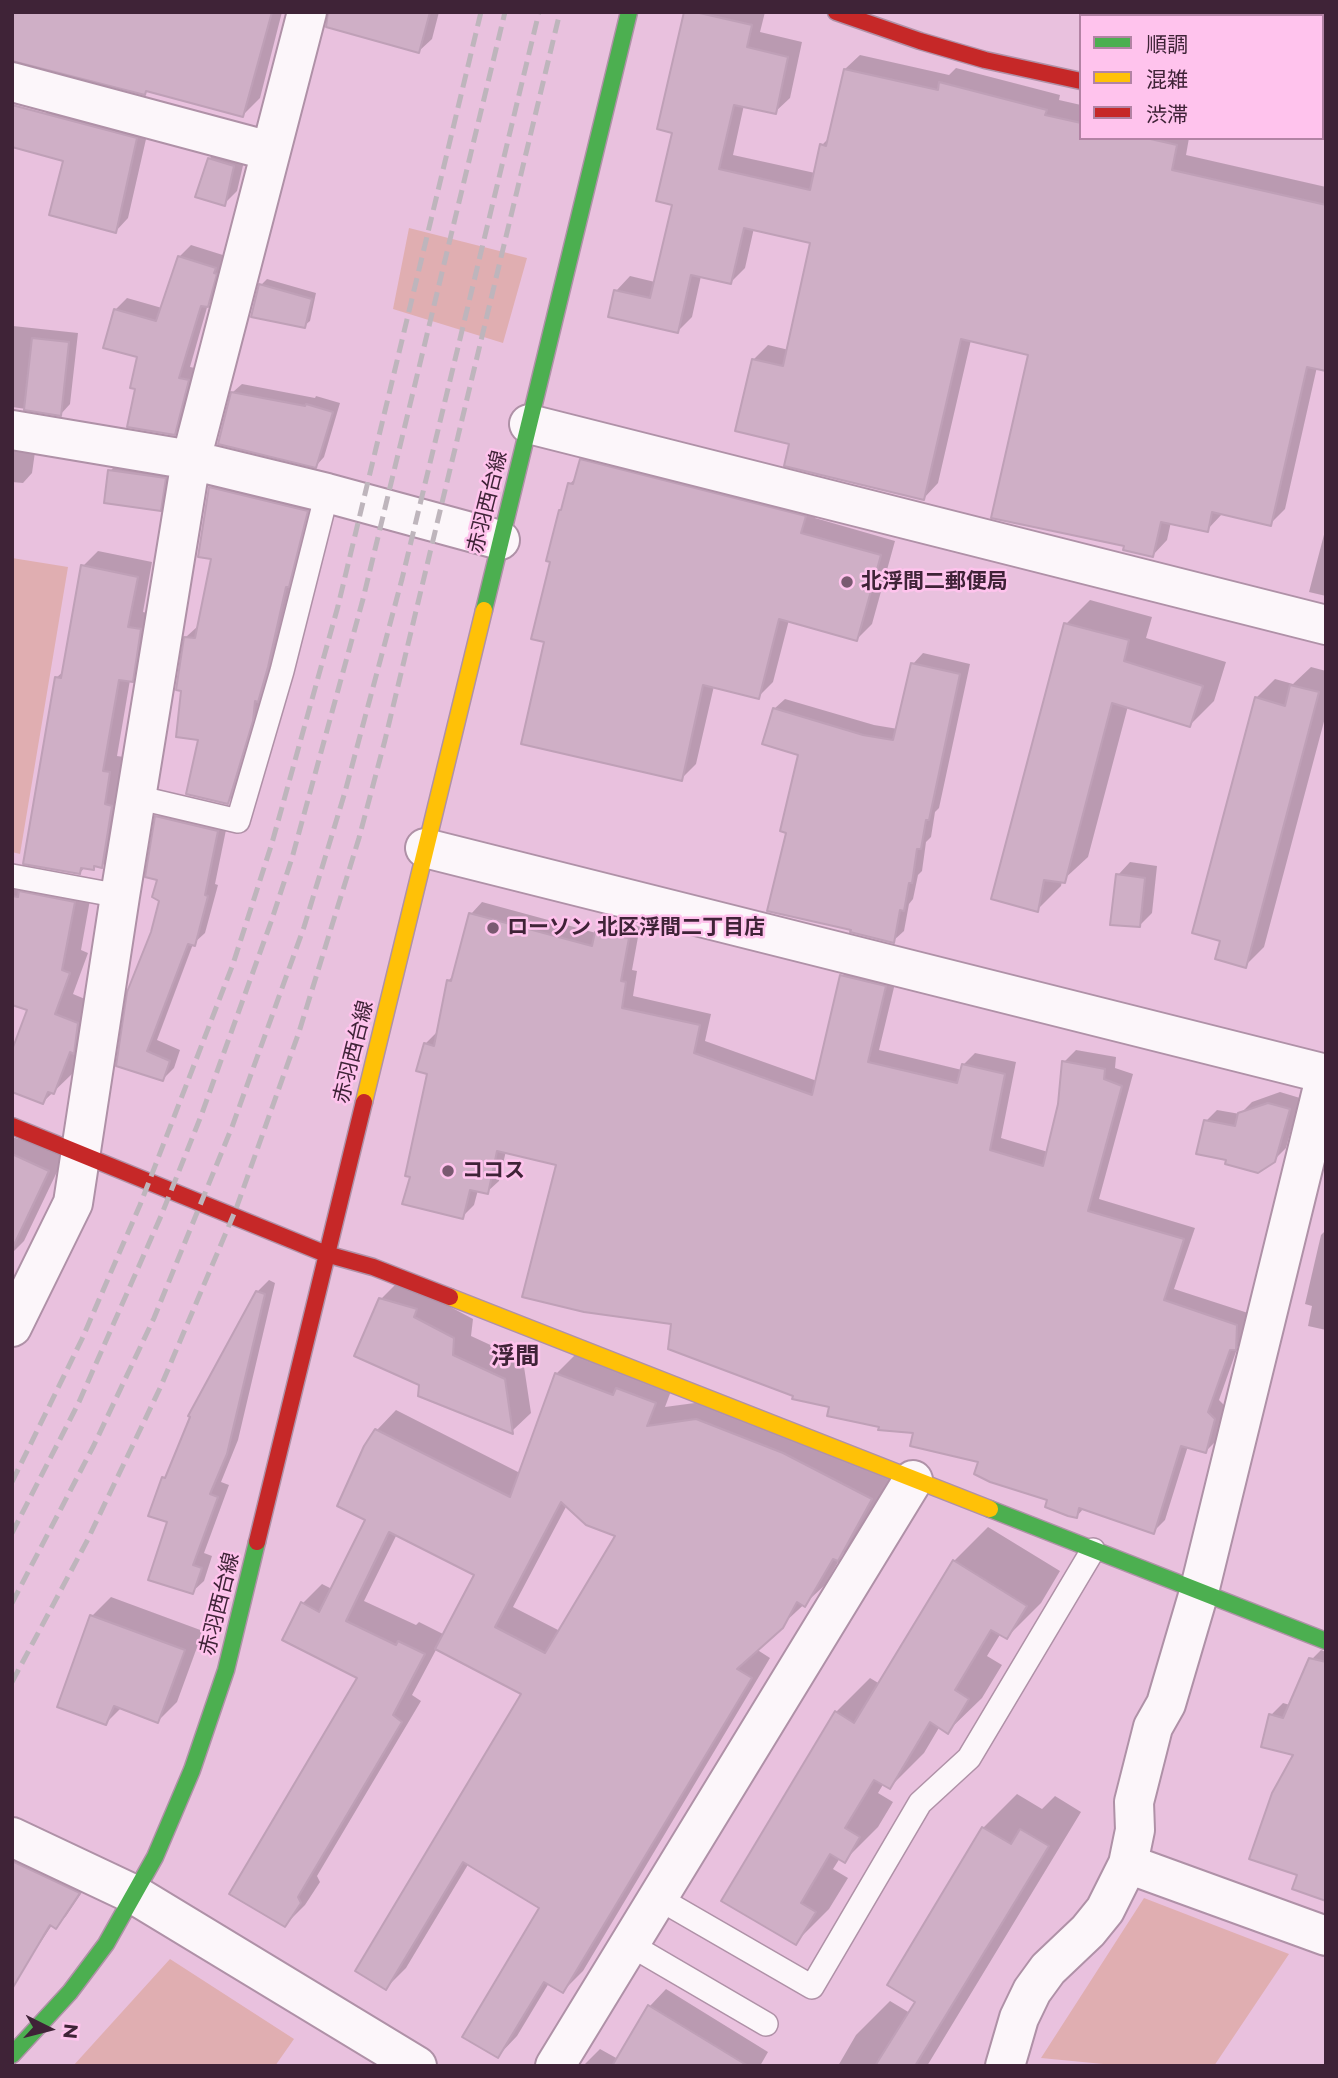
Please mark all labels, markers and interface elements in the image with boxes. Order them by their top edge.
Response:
legend [1079,14,1324,140]
text: 順調 [1146,32,1188,57]
text: 混雑 [1146,67,1188,92]
text: 渋滞 [1146,102,1188,127]
street label: 赤羽西台線 [463,448,513,556]
place label: 北浮間二郵便局 [861,569,1008,595]
marker: 北浮間二郵便局 [839,574,855,590]
place label: ローソン 北区浮間二丁目店 [507,915,765,941]
marker: ローソン 北区浮間二丁目店 [485,920,501,936]
street label: 赤羽西台線 [329,998,379,1106]
place label: ココス [462,1158,525,1184]
marker: ココス [440,1163,456,1179]
district label: 浮間 [491,1343,539,1371]
street label: 赤羽西台線 [195,1550,245,1658]
north arrow [14,1994,84,2064]
text: N [58,2022,83,2040]

